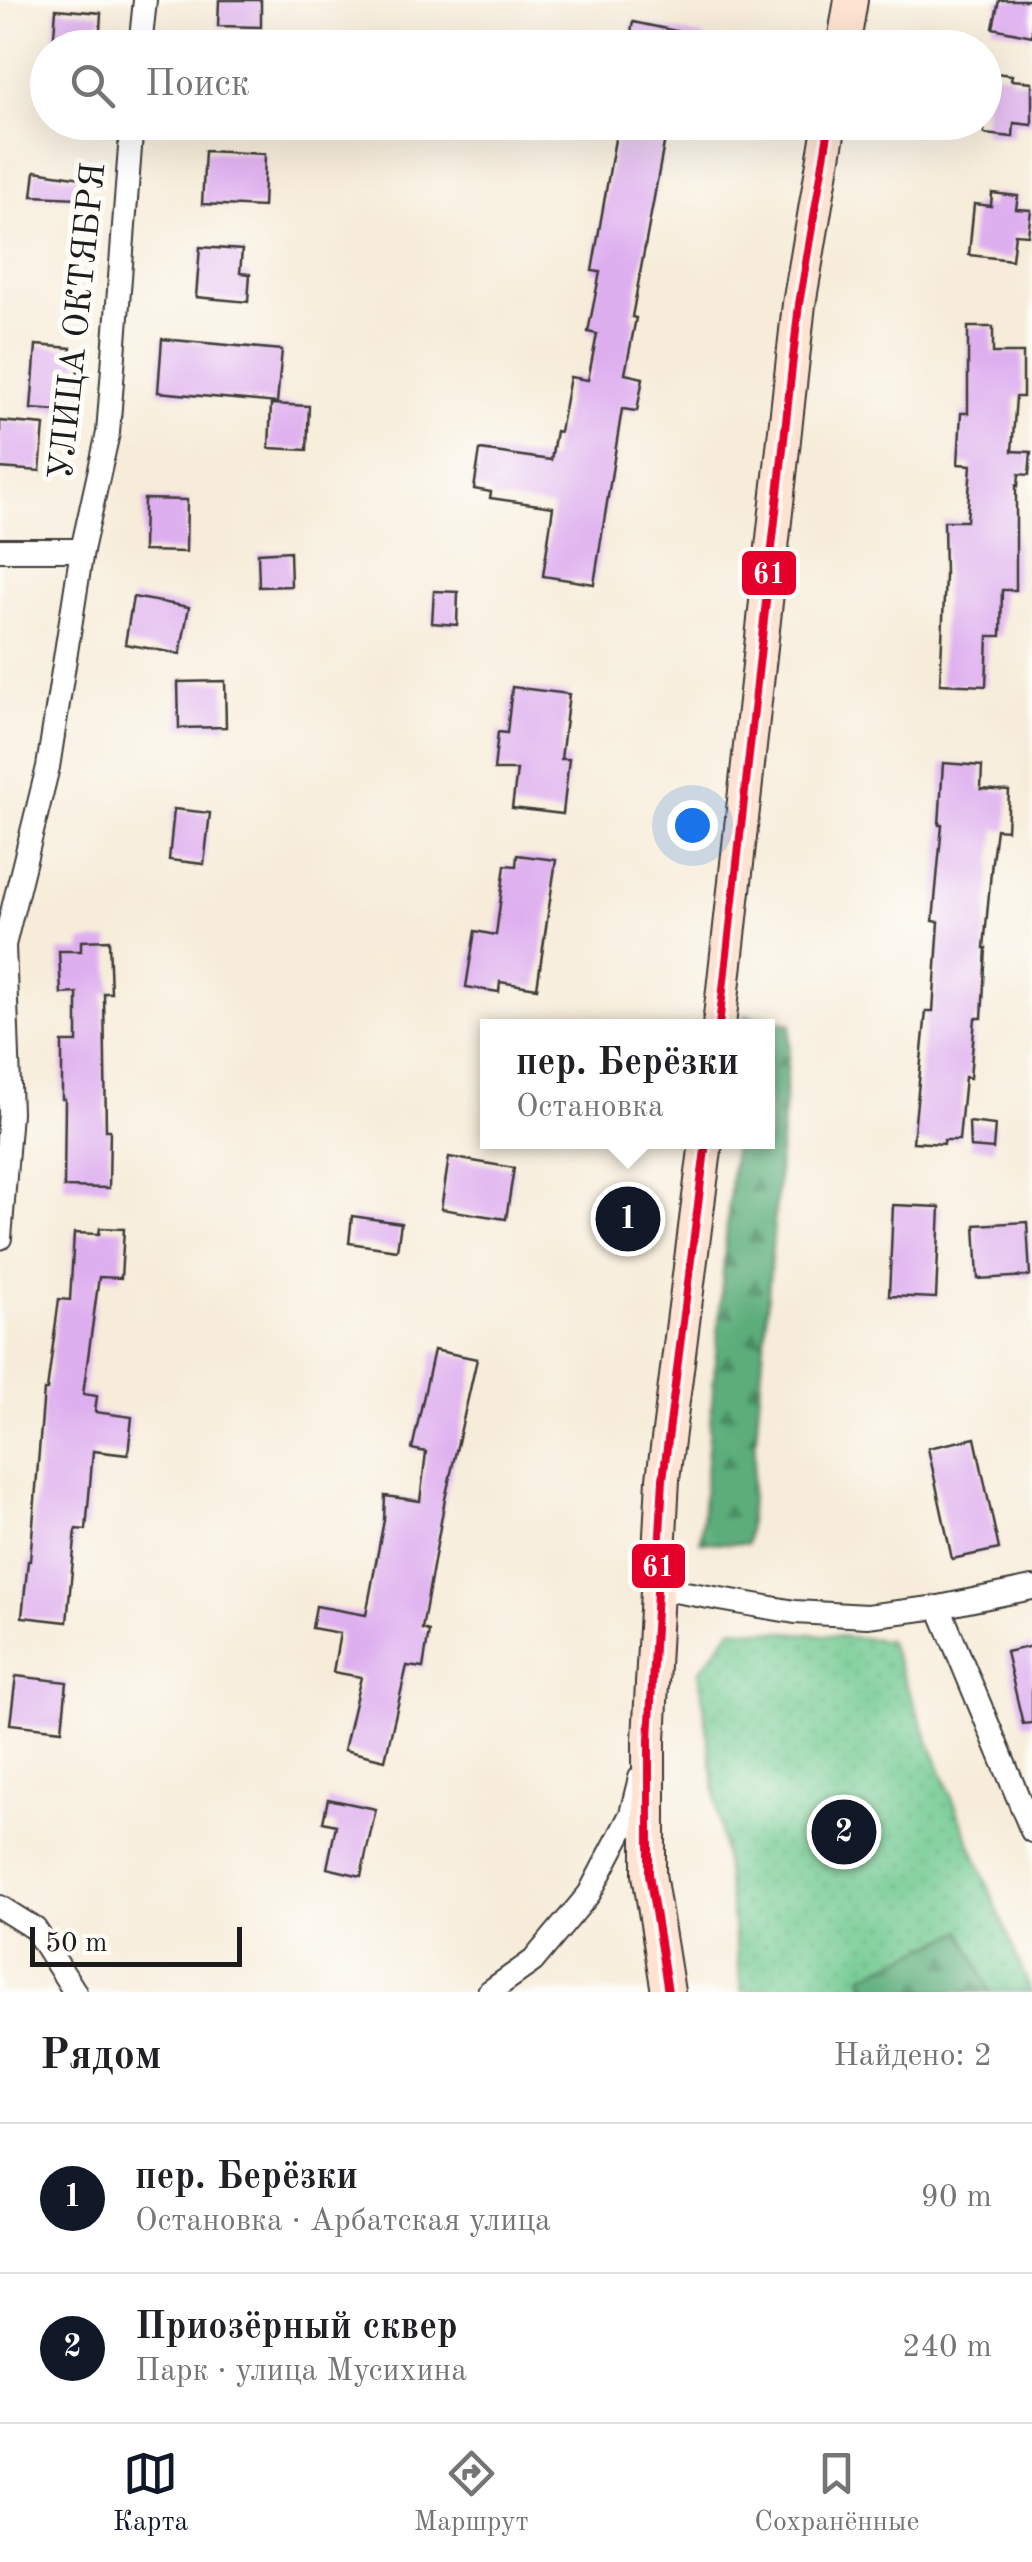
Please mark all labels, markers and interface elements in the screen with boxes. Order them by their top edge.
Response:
search box [30,30,1002,140]
icon: search [65,58,120,113]
text: Поиск [145,66,250,104]
street label: УЛИЦА ОКТЯБРЯ [44,161,113,482]
line badge: 61 [740,549,798,597]
text: 61 [753,562,785,590]
your location [667,800,718,851]
popup [480,1019,775,1149]
text: пер. Берёзки [516,1045,739,1083]
text: Остановка [516,1092,664,1124]
pin: 1 [596,1182,660,1256]
line badge: 61 [630,1542,687,1590]
text: 61 [642,1555,674,1583]
pin: 2 [812,1794,876,1870]
scale bar [30,1922,242,1966]
text: 50 m [45,1930,108,1958]
text: Рядом [40,2036,162,2078]
text: Найдено: 2 [833,2041,992,2073]
text: пер. Берёзки [135,2159,358,2197]
text: 1 [63,2182,82,2214]
text: 90 m [921,2182,992,2214]
text: Остановка · Арбатская улица [135,2206,551,2238]
text: Приозёрный сквер [135,2309,458,2347]
text: 2 [63,2332,82,2364]
text: 240 m [902,2332,992,2364]
text: Парк · улица Мусихина [135,2356,467,2388]
tab: Карта [113,2446,188,2541]
tab: Маршрут [414,2446,529,2541]
tab: Сохранённые [754,2446,919,2541]

